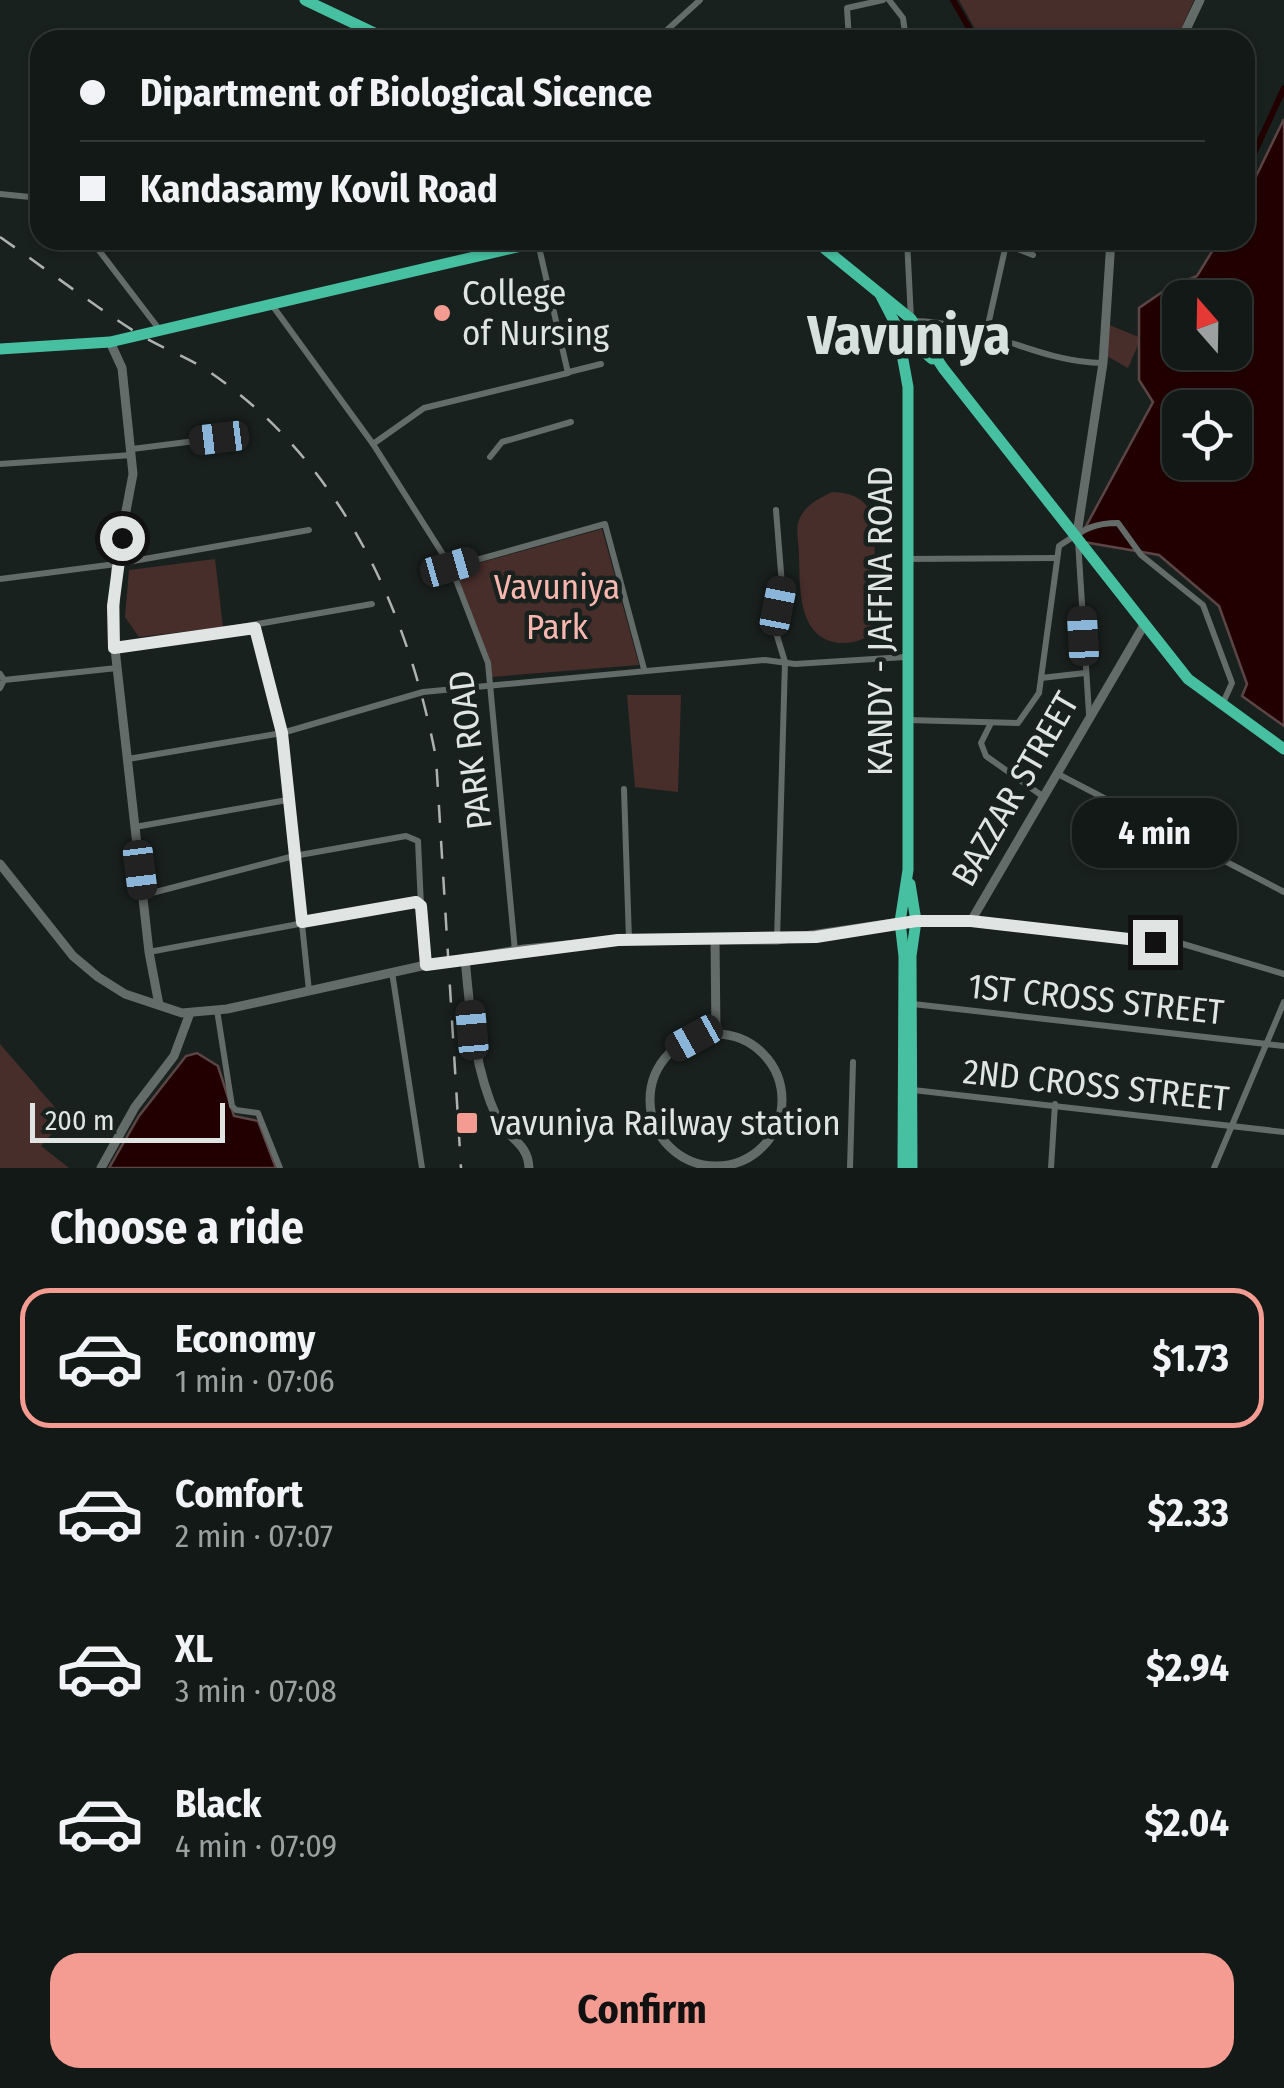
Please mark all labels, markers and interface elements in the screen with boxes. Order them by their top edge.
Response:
text: Dipartment of Biological Sicence [140,70,652,116]
text: Kandasamy Kovil Road [140,166,498,212]
place label: College of Nursing [462,272,610,354]
north arrow [1162,280,1252,370]
map controls [1162,280,1252,480]
marker: College of Nursing [431,302,453,324]
district label: Vavuniya [806,303,1011,369]
button: locate [1162,390,1252,480]
car [187,419,251,457]
street label: KANDY - JAFFNA ROAD [859,466,901,776]
route start [100,516,145,561]
car [417,544,483,590]
park label: Vavuniya Park [494,566,620,648]
car [758,574,798,638]
car [1066,605,1100,667]
street label: PARK ROAD [439,668,501,832]
street label: BAZZAR STREET [943,684,1088,893]
callout: 4 min [1072,797,1238,867]
text: 4 min [1118,814,1191,852]
car [121,838,159,902]
route end [1133,920,1178,965]
street label: 1ST CROSS STREET [966,965,1227,1033]
car [454,999,490,1061]
car [660,1010,728,1066]
street label: 2ND CROSS STREET [961,1050,1232,1120]
scale bar [30,1098,225,1142]
place label: vavuniya Railway station [490,1102,841,1144]
text: 200 m [45,1104,115,1137]
marker: vavuniya Railway station [454,1110,480,1136]
text: Choose a ride [50,1201,304,1255]
icon: car [55,1313,145,1403]
text: Economy [175,1316,315,1362]
text: $1.73 [1153,1335,1229,1381]
text: 1 min · 07:06 [175,1362,335,1400]
icon: car [55,1468,145,1558]
text: Comfort [175,1471,303,1517]
text: $2.33 [1148,1490,1229,1536]
text: 2 min · 07:07 [175,1517,333,1555]
icon: car [55,1623,145,1713]
text: XL [175,1626,213,1672]
text: $2.94 [1146,1645,1229,1691]
text: 3 min · 07:08 [175,1672,337,1710]
icon: car [55,1778,145,1868]
text: Black [175,1781,261,1827]
text: $2.04 [1144,1800,1229,1846]
text: 4 min · 07:09 [175,1827,337,1865]
button: Confirm [50,1953,1234,2068]

